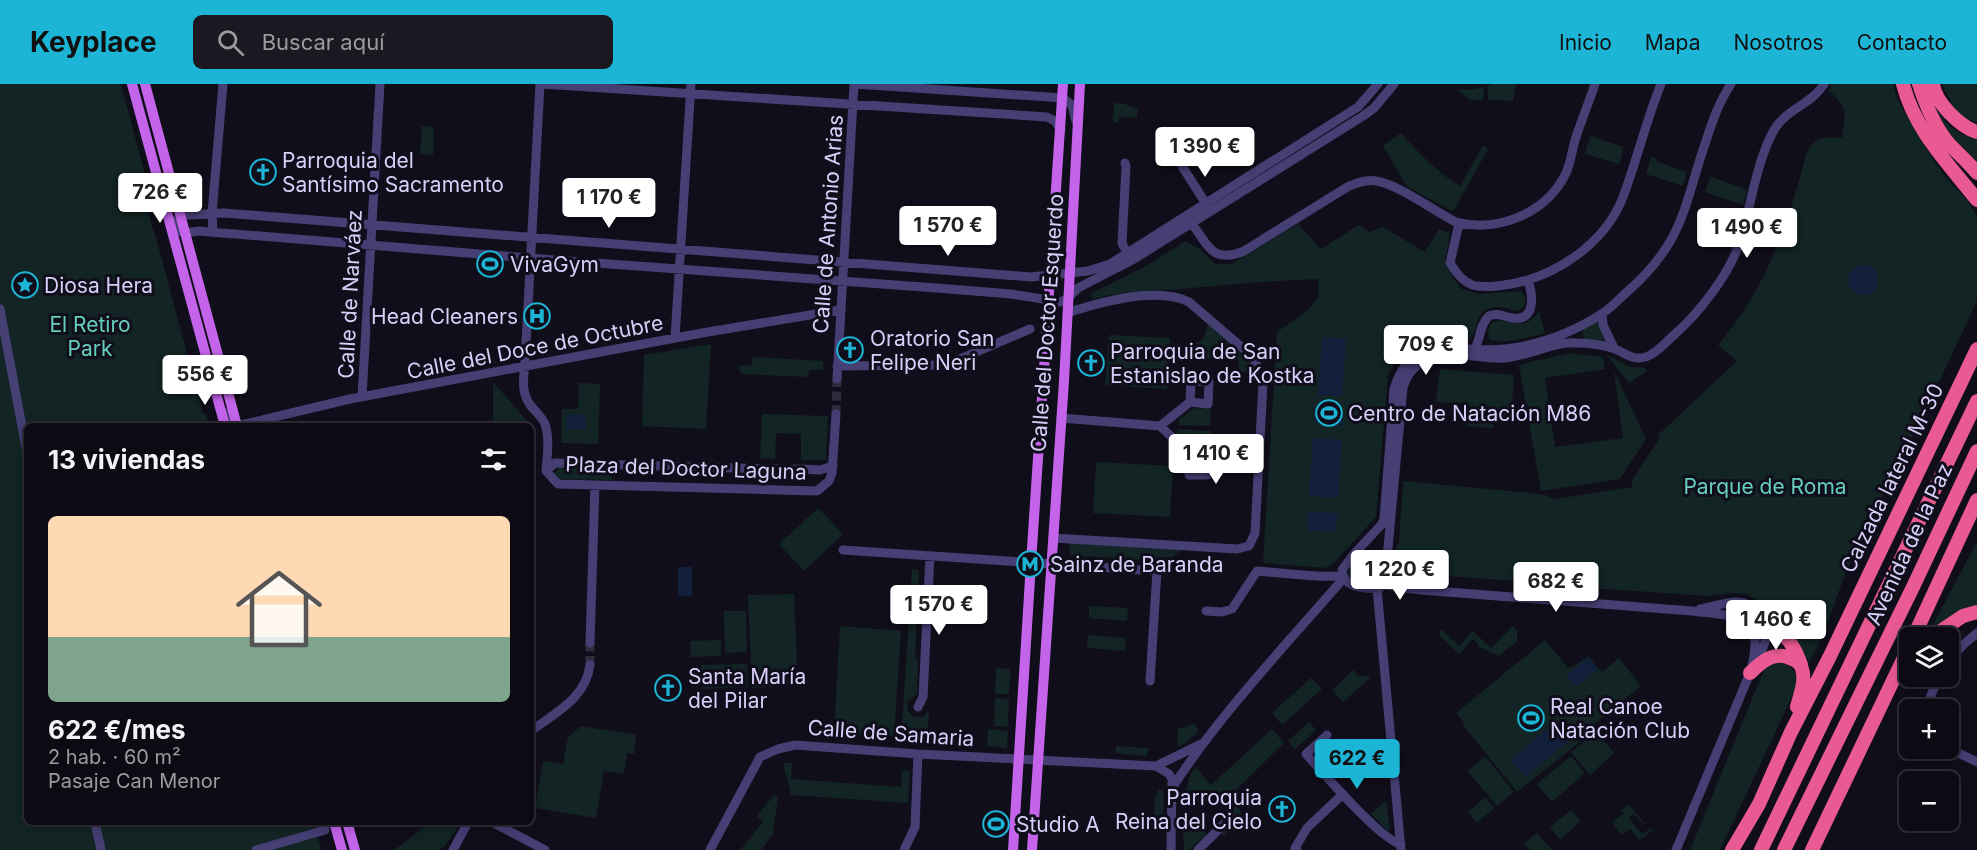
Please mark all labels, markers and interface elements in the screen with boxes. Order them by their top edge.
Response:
search box [193,15,613,69]
text: Keyplace [30,25,157,59]
icon: search [214,26,247,59]
text: Buscar aquí [262,29,385,55]
text: Inicio [1559,30,1612,55]
text: Mapa [1645,30,1700,55]
text: Nosotros [1733,30,1824,55]
text: Contacto [1857,30,1947,55]
street label: Calle de Antonio Arias [808,114,848,334]
pin: 1 390 € [1150,127,1260,178]
text: 1 390 € [1169,134,1241,158]
place label: Parroquia del Santísimo Sacramento [282,148,504,197]
church icon: Parroquia del Santísimo Sacramento [248,157,278,187]
pin: 726 € [118,173,202,224]
pin: 1 170 € [554,178,664,229]
text: 726 € [132,180,188,204]
text: 1 170 € [576,185,642,209]
street label: Calle del Doctor Esquerdo [1026,193,1068,453]
pin: 1 570 € [893,206,1003,257]
pin: 1 490 € [1692,208,1802,259]
street label: Calle de Narváez [333,209,367,379]
text: 1 570 € [913,213,983,237]
text: 1 490 € [1711,215,1783,239]
sports icon: VivaGym [475,249,505,279]
place label: VivaGym [510,252,599,277]
place icon: Diosa Hera [10,270,40,300]
place label: Diosa Hera [44,273,153,298]
hospital icon: Head Cleaners [522,301,552,331]
place label: Head Cleaners [371,304,518,329]
street label: Calle del Doce de Octubre [405,310,665,384]
park label: El Retiro Park [49,312,131,361]
pin: 709 € [1384,325,1468,376]
place label: Oratorio San Felipe Neri [870,326,995,375]
text: 709 € [1398,332,1454,356]
church icon: Oratorio San Felipe Neri [835,335,865,365]
place label: Parroquia de San Estanislao de Kostka [1110,339,1315,388]
church icon: Parroquia de San Estanislao de Kostka [1076,348,1106,378]
pin: 556 € [163,355,247,406]
text: 556 € [177,362,233,386]
street label: Calzada lateral M-30 [1835,379,1949,577]
sports icon: Centro de Natación M86 [1314,398,1344,428]
place label: Centro de Natación M86 [1348,401,1591,426]
pin: 1 410 € [1161,434,1271,485]
text: 1 410 € [1183,441,1249,465]
icon: filters [477,443,510,476]
text: 13 viviendas [48,444,205,475]
street label: Plaza del Doctor Laguna [565,451,807,485]
street label: Avenida de la Paz [1861,459,1957,629]
park label: Parque de Roma [1683,474,1847,499]
metro station icon: Sainz de Baranda [1015,549,1045,579]
pin: 1 220 € [1345,550,1455,601]
place label: Sainz de Baranda [1050,552,1224,577]
icon: home [225,555,333,663]
text: 1 220 € [1365,557,1435,581]
pin: 682 € [1514,562,1598,613]
text: 682 € [1527,569,1585,593]
pin: 1 570 € [884,585,994,636]
text: 1 570 € [904,592,974,616]
pin: 1 460 € [1721,600,1831,651]
text: 1 460 € [1740,607,1812,631]
map controls [1899,627,1959,831]
button: layers [1899,627,1959,687]
place label: Santa María del Pilar [688,664,806,713]
church icon: Santa María del Pilar [653,673,683,703]
place label: Real Canoe Natación Club [1550,694,1690,743]
button: + [1899,699,1959,759]
sports icon: Real Canoe Natación Club [1516,703,1546,733]
text: 622 €/mes [48,714,185,745]
street label: Calle de Samaria [807,715,975,751]
pin: 622 € [1315,739,1399,790]
text: 2 hab. · 60 m² [48,745,181,769]
text: 622 € [1329,746,1385,770]
text: Pasaje Can Menor [48,769,220,793]
button: − [1899,771,1959,831]
place label: Parroquia Reina del Cielo [1115,785,1262,834]
church icon: Parroquia Reina del Cielo [1267,794,1297,824]
sports icon: Studio A [981,809,1011,839]
place label: Studio A [1016,812,1100,837]

